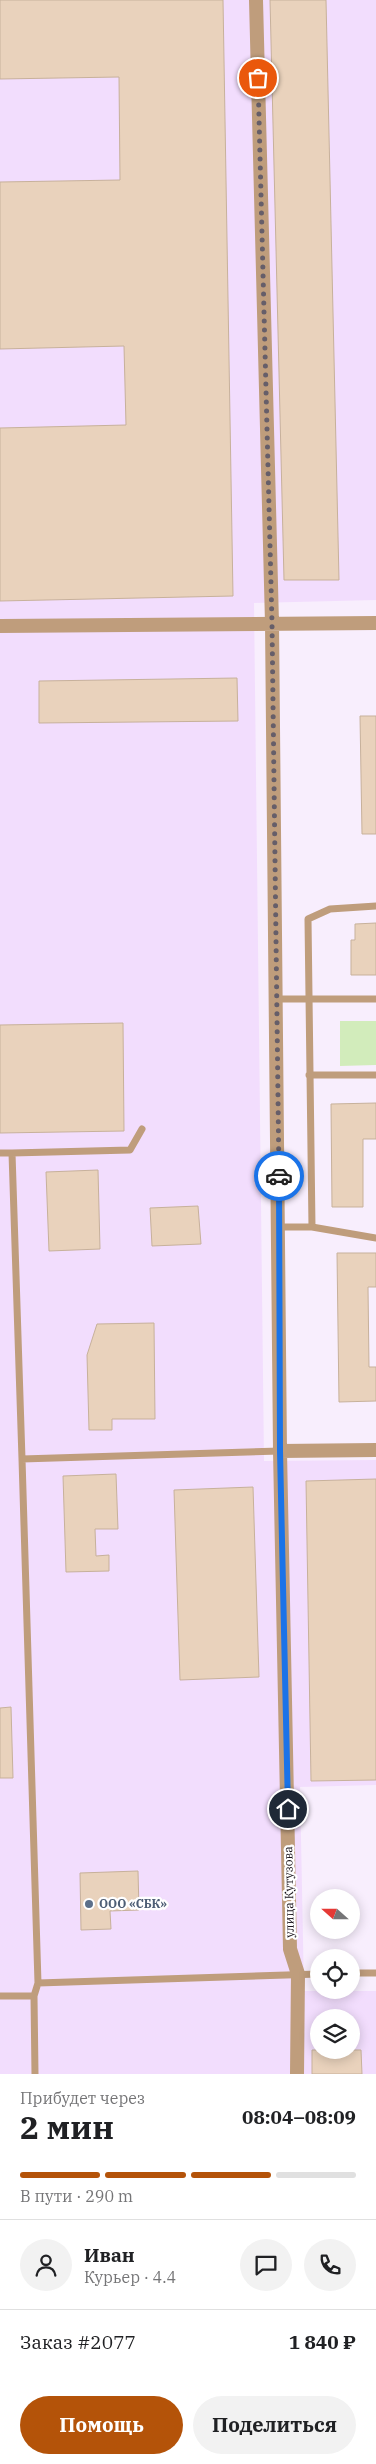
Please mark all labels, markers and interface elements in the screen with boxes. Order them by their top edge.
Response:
pin [237,57,279,99]
icon: bag [244,64,272,92]
courier [254,1151,304,1201]
icon: car [265,1162,293,1190]
pin [267,1788,309,1830]
icon: home [274,1795,302,1823]
street label: улица Кутузова [280,1846,297,1938]
north arrow [310,1889,360,1939]
map controls [310,1889,360,2059]
place label: ООО «СБК» [99,1896,167,1911]
marker: ООО «СБК» [83,1898,95,1910]
button: locate [310,1949,360,1999]
button: layers [310,2009,360,2059]
text: Прибудет через [20,2088,145,2108]
text: 08:04–08:09 [242,2105,356,2129]
text: 2 мин [20,2106,114,2148]
text: В пути · 290 m [20,2186,133,2206]
button: person [20,2239,72,2291]
button: chat [240,2239,292,2291]
button: phone [304,2239,356,2291]
text: Иван [84,2243,135,2267]
text: Курьер · 4.4 [84,2267,176,2287]
text: Заказ #2077 [20,2330,136,2354]
text: 1 840 ₽ [289,2330,356,2354]
button: Помощь [20,2396,183,2454]
button: Поделиться [193,2396,356,2454]

